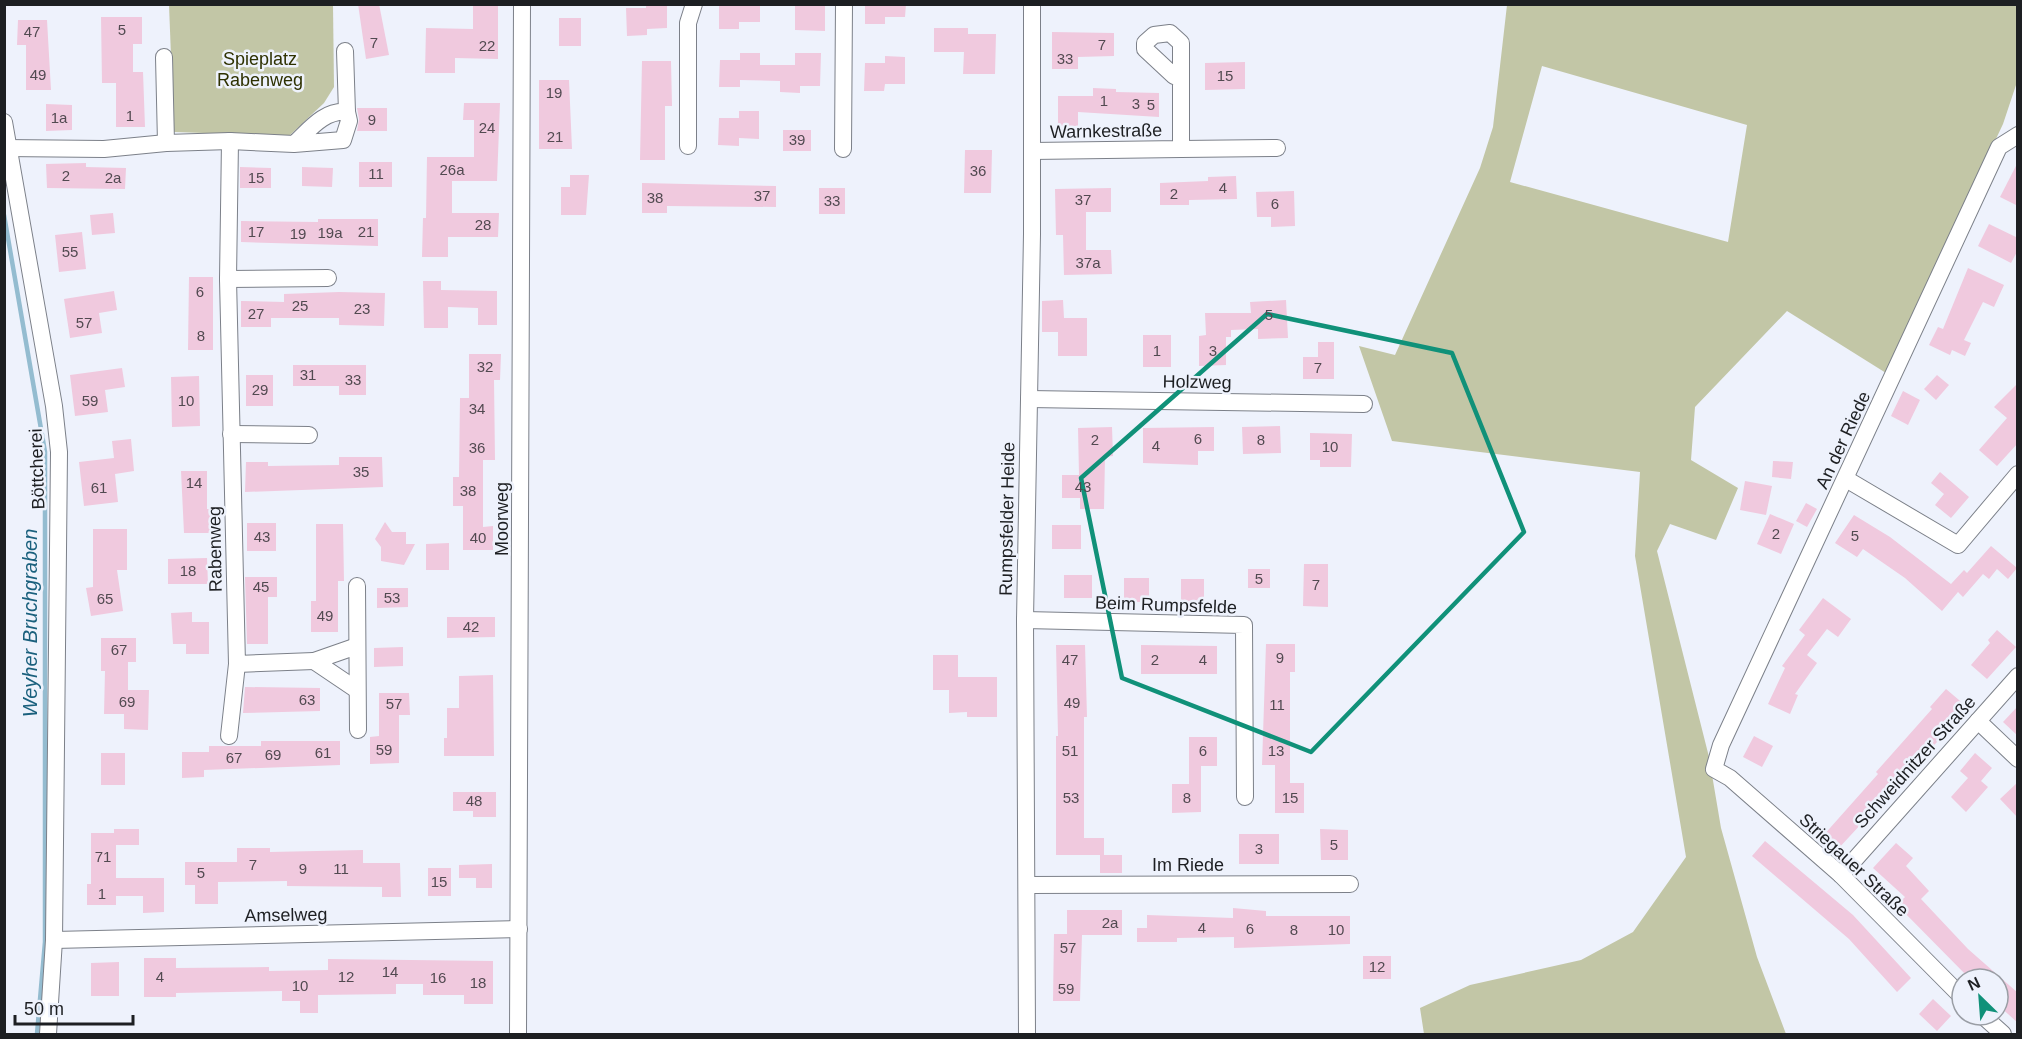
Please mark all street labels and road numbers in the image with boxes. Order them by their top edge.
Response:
street label: Warnkestraße [1050,120,1162,142]
street label: Holzweg [1162,371,1232,393]
street label: An der Riede [1812,388,1874,492]
street label: Böttcherei [26,428,48,510]
street label: Rumpsfelder Heide [996,442,1018,596]
street label: Moorweg [492,482,512,556]
street label: Rabenweg [204,506,226,592]
street label: Beim Rumpsfelde [1095,593,1237,617]
street label: Schweidnitzer Straße [1850,692,1980,832]
street label: Striegauer Straße [1795,809,1913,921]
street label: Im Riede [1152,855,1224,875]
street label: Amselweg [244,904,328,926]

